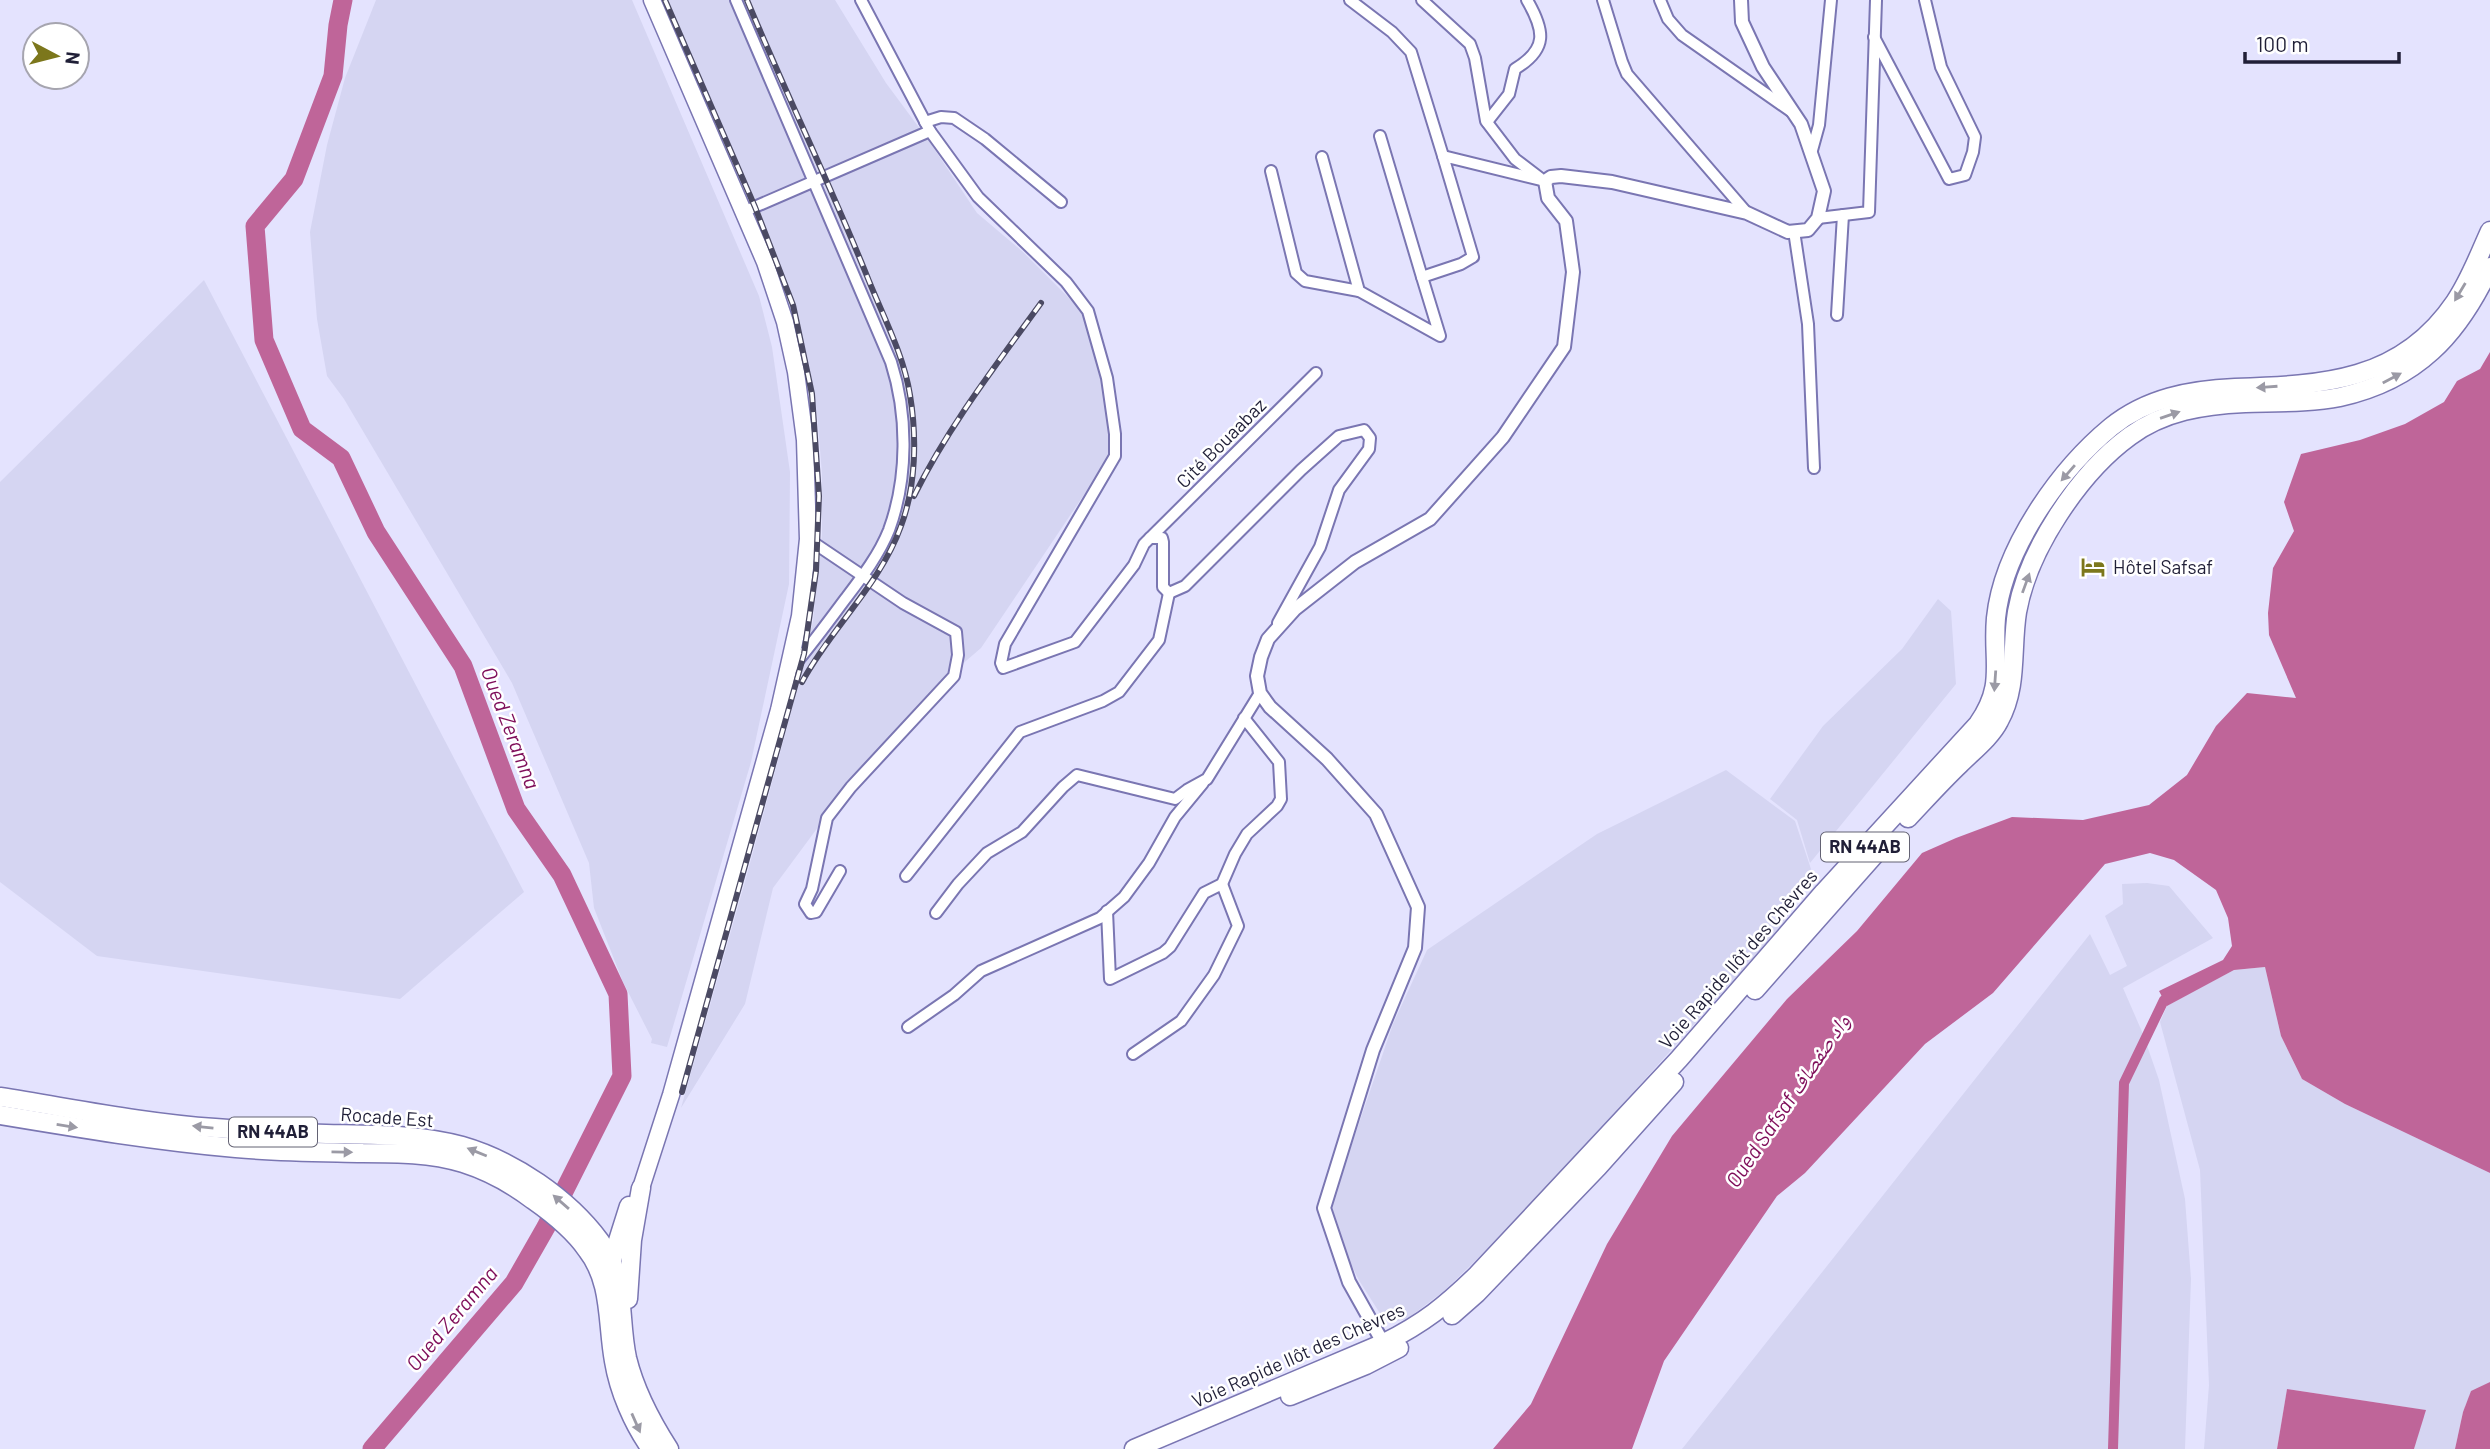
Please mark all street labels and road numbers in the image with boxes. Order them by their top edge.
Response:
street label: Cité Bouaabaz [1171,393,1270,492]
road number: RN 44AB [1821,832,1909,862]
street label: Voie Rapide Ilôt des Chèvres [1653,864,1822,1053]
street label: Rocade Est [340,1102,434,1131]
road number: RN 44AB [229,1118,317,1147]
street label: Voie Rapide Ilôt des Chèvres [1188,1297,1408,1412]

